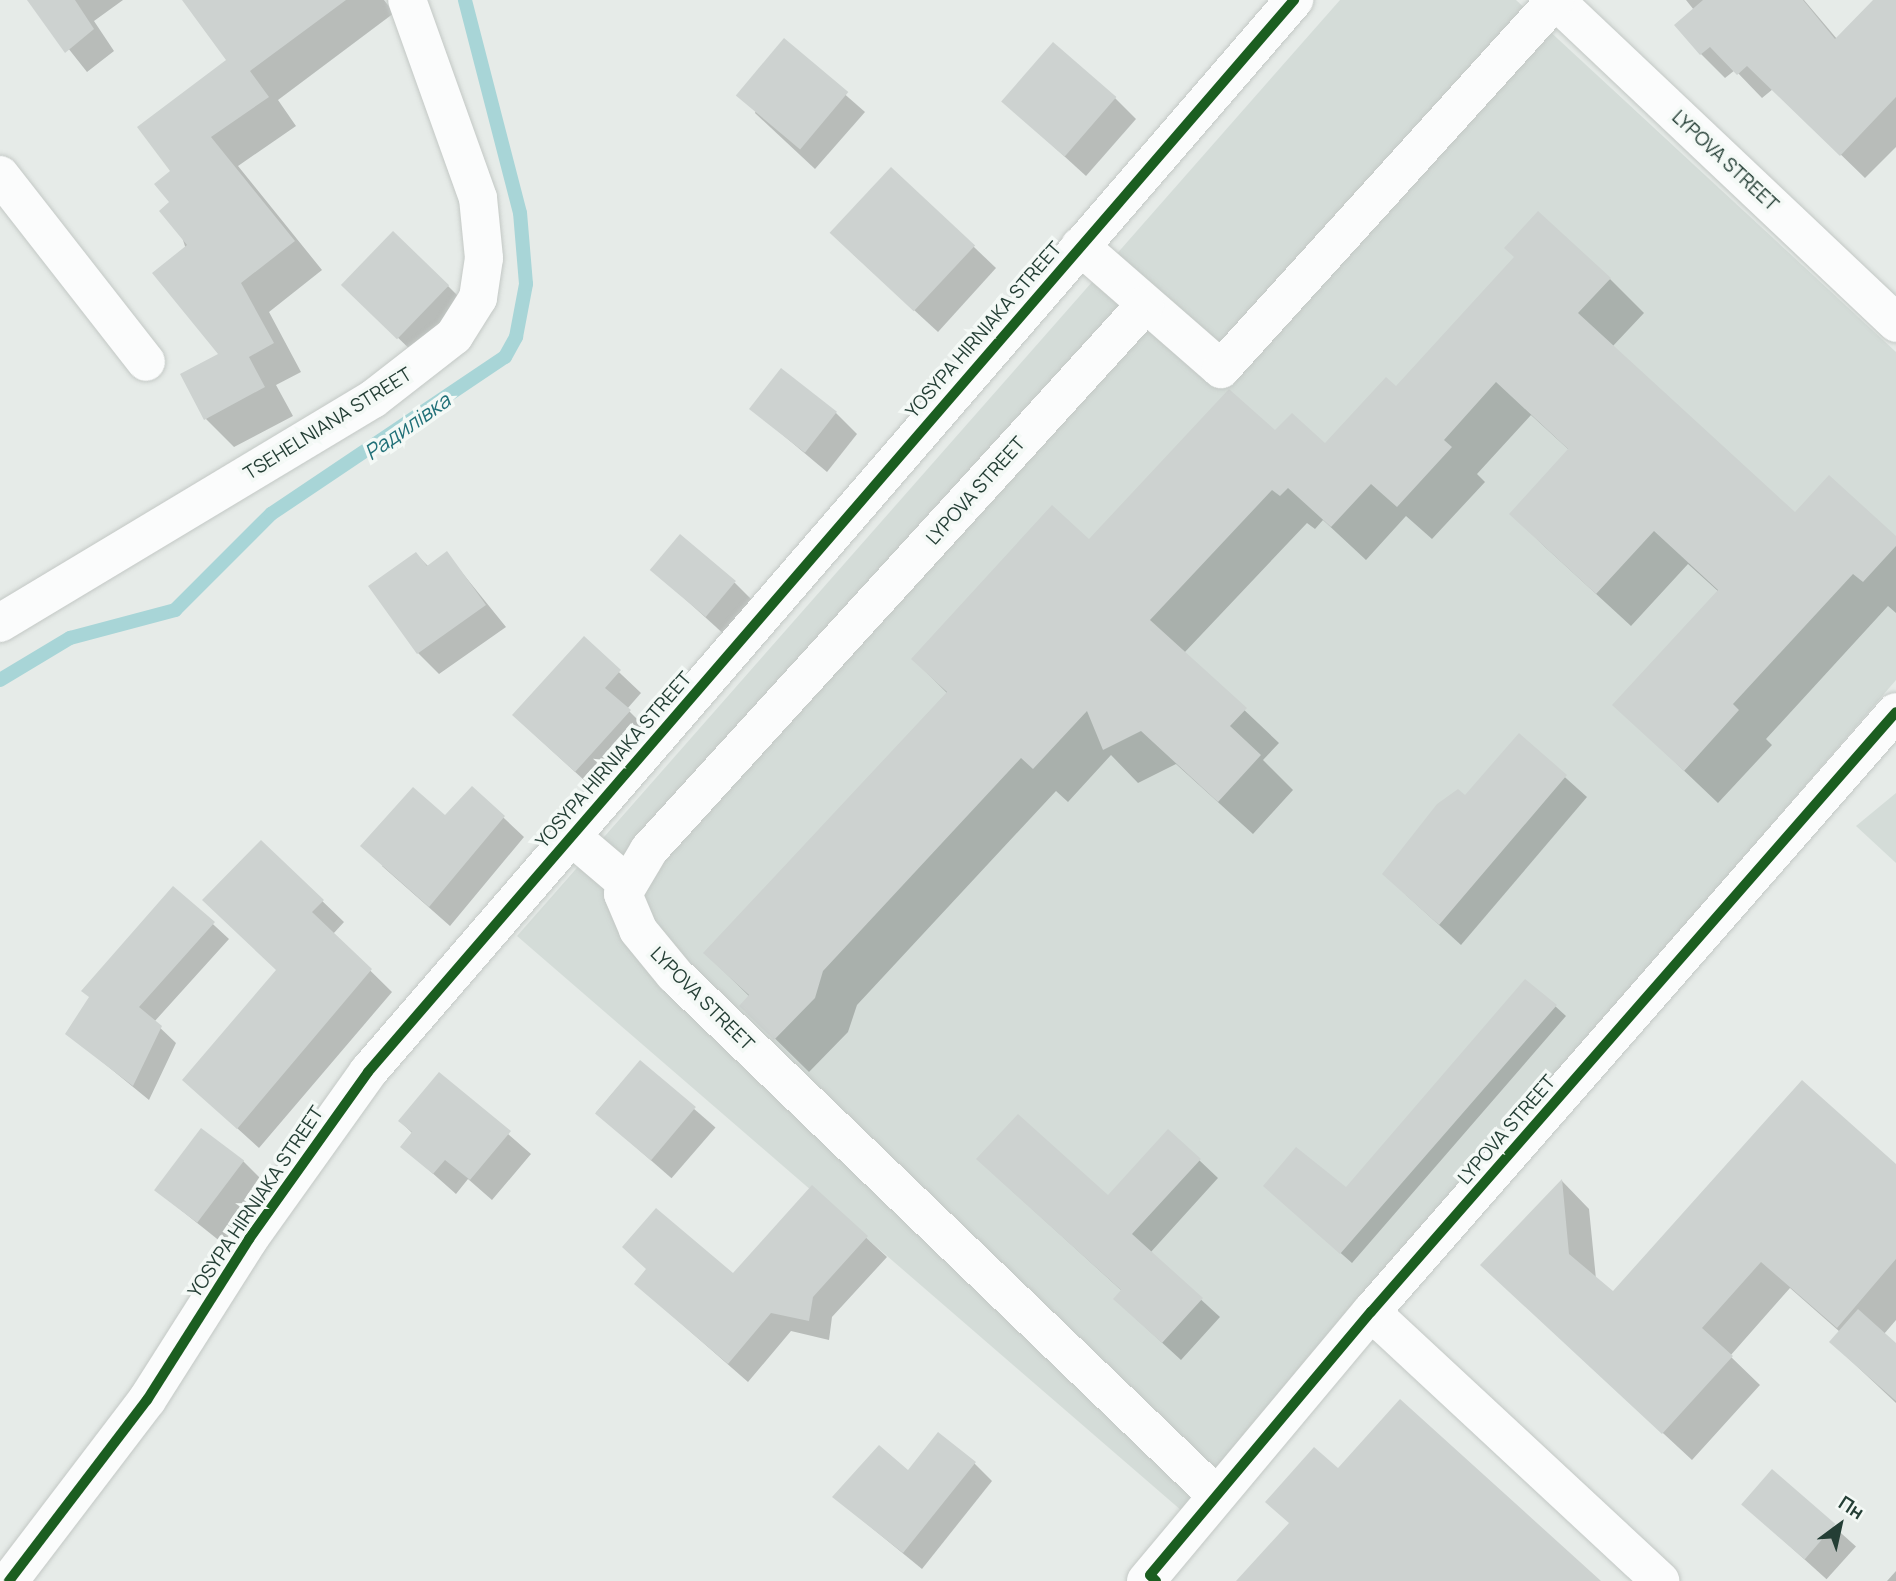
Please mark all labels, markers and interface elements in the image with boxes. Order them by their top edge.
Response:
street label: LYPOVA STREET [1667,106,1783,216]
street label: YOSYPA HIRNIAKA STREET [901,237,1067,423]
street label: TSEHELNIANA STREET [240,363,416,485]
water label: Радилівка [359,387,455,465]
street label: LYPOVA STREET [922,432,1030,550]
street label: YOSYPA HIRNIAKA STREET [531,667,697,853]
street label: LYPOVA STREET [645,942,759,1056]
street label: LYPOVA STREET [1453,1071,1561,1189]
street label: YOSYPA HIRNIAKA STREET [183,1102,329,1302]
north arrow [1805,1490,1875,1560]
text: Пн [1834,1490,1869,1525]

